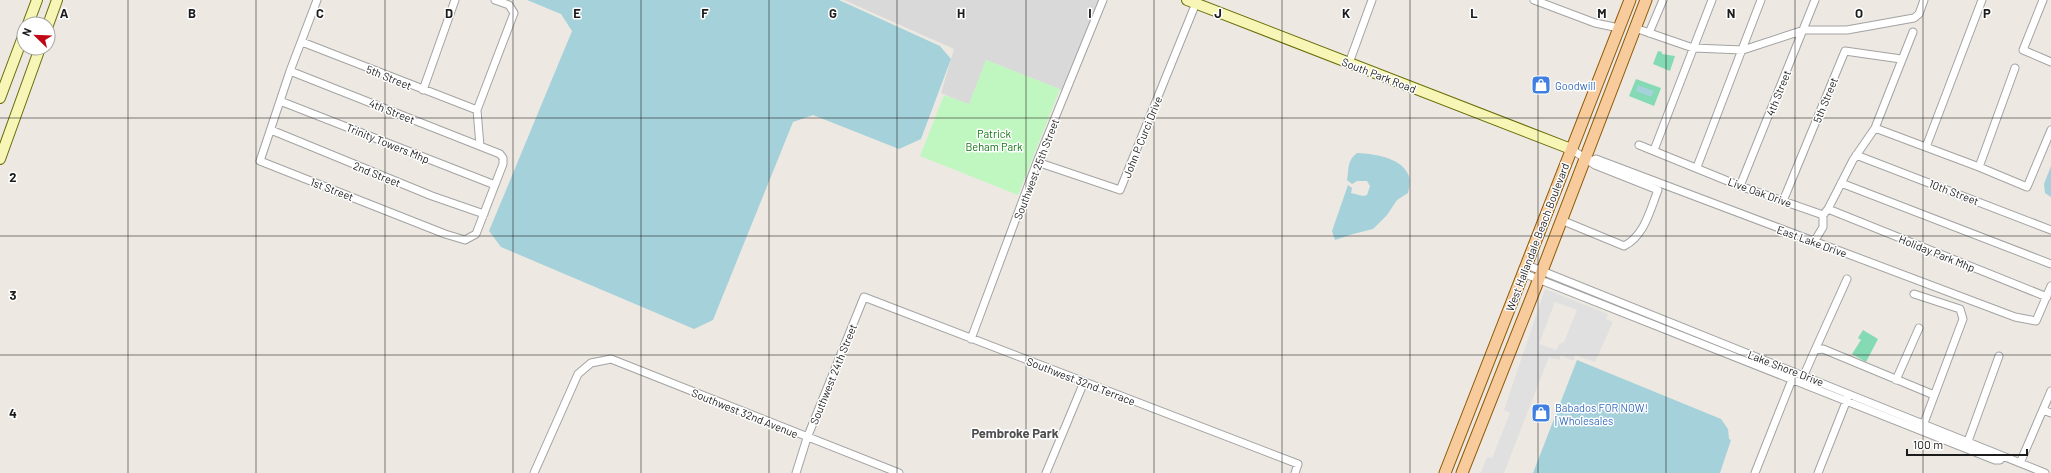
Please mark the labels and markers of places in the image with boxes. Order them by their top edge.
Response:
shop icon: Goodwill [1530,74,1552,96]
place label: Goodwill [1555,79,1596,92]
place label: Babados FOR NOW! | Wholesales [1555,401,1648,427]
shop icon: Babados FOR NOW! | Wholesales [1530,402,1552,424]

